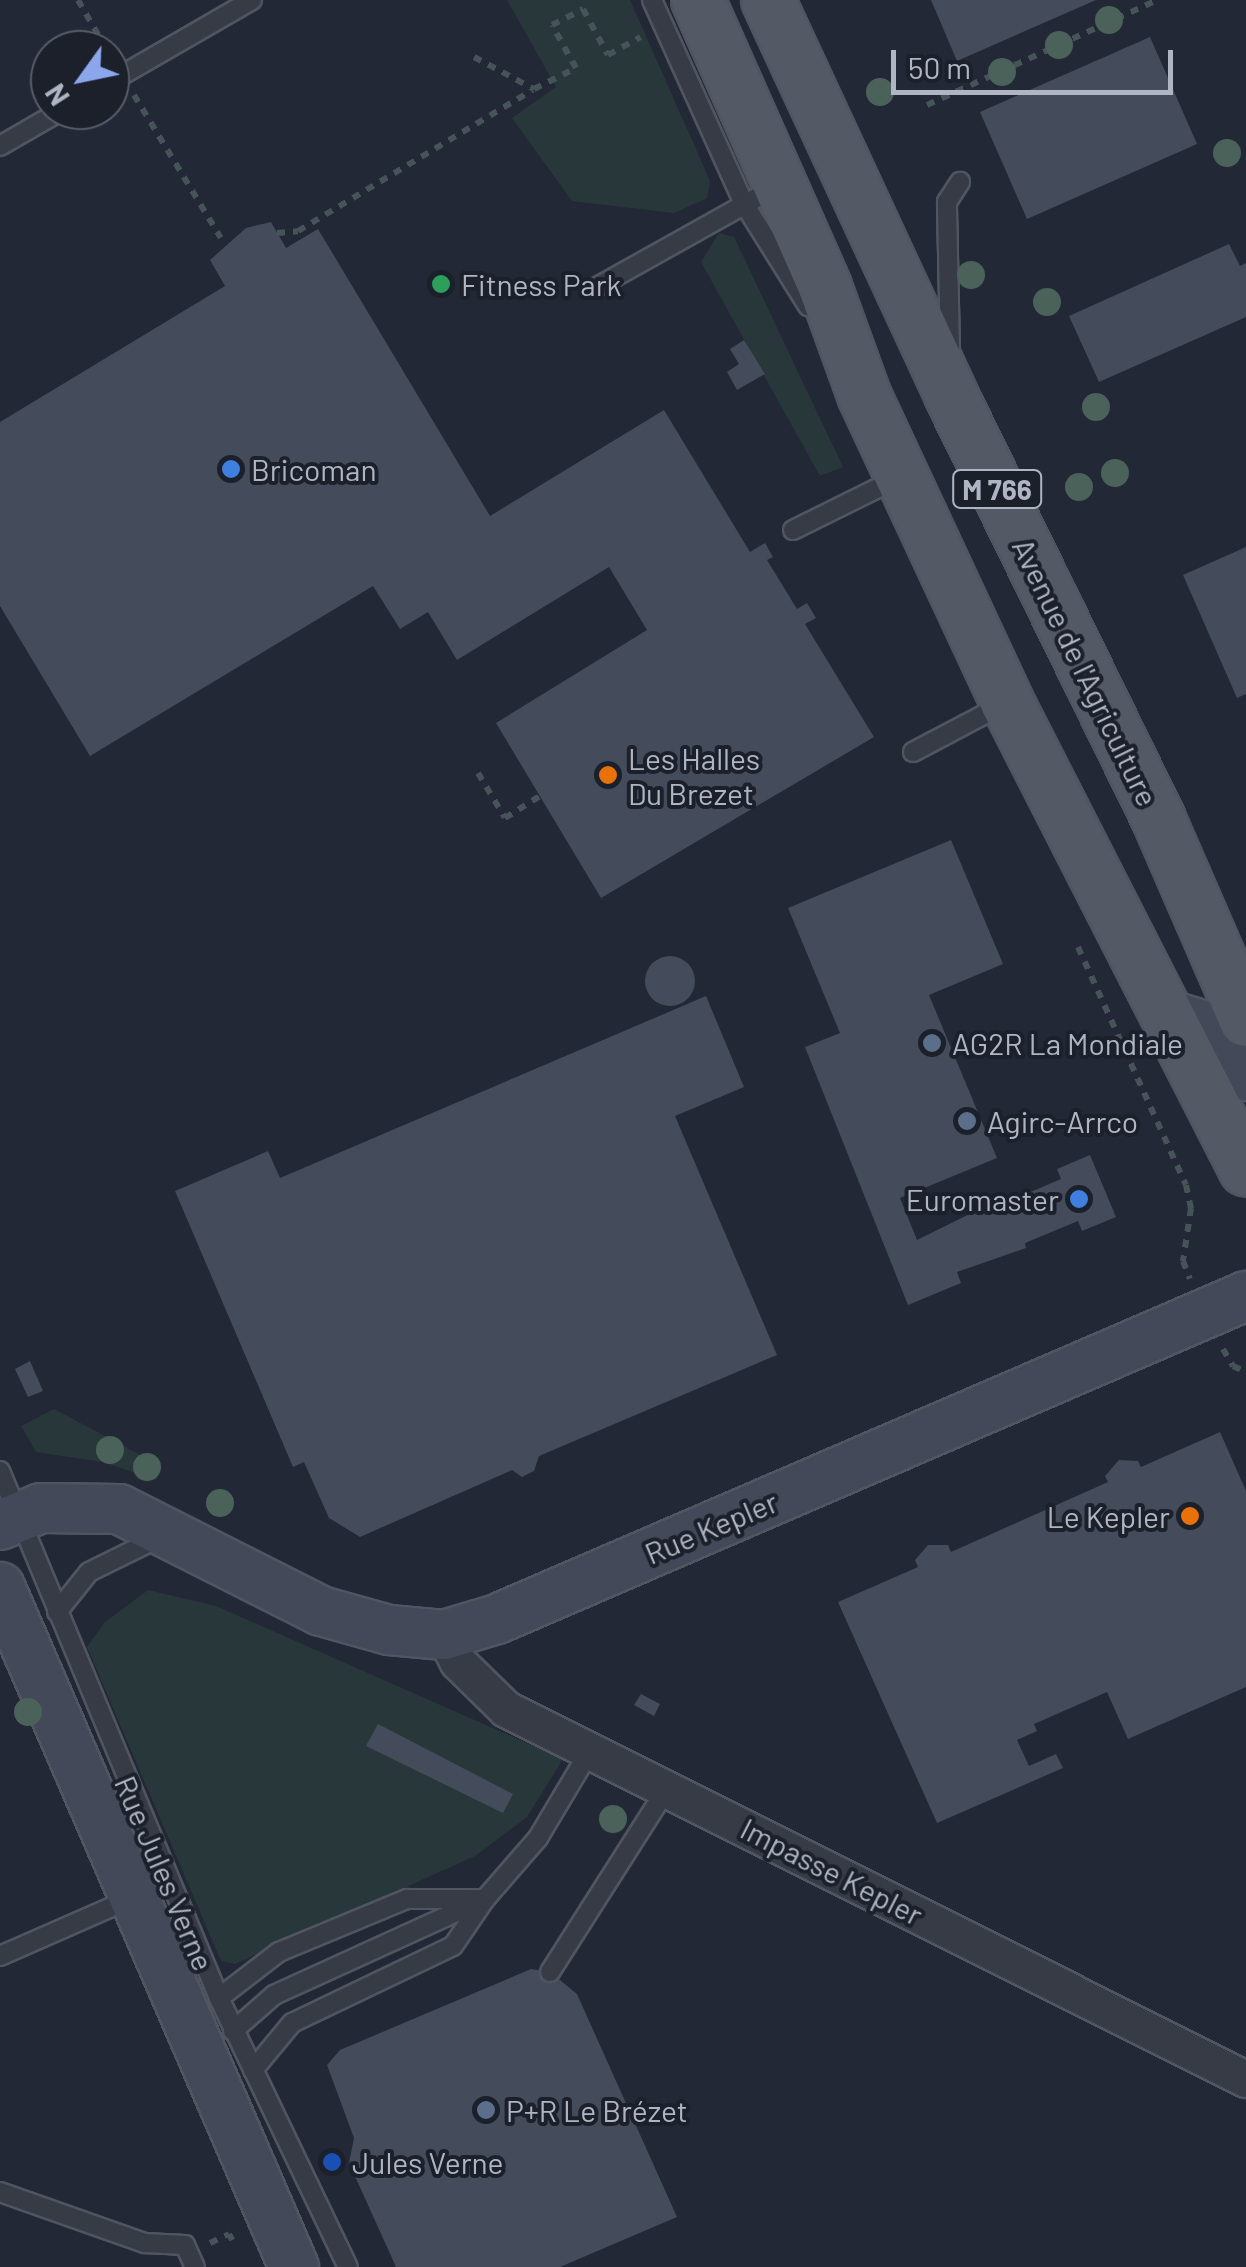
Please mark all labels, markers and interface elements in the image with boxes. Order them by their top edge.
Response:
north arrow [30,30,130,130]
scale bar [896,30,1178,92]
text: 50 m [908,49,971,85]
text: N [37,78,76,112]
place label: Fitness Park [461,266,622,302]
marker: Fitness Park [430,273,452,295]
place label: Bricoman [251,451,377,487]
marker: Bricoman [220,458,242,480]
road number: M 766 [952,466,1042,512]
street label: Avenue de l'Agriculture [1006,532,1166,812]
place label: Les Halles Du Brezet [628,740,760,810]
marker: Les Halles Du Brezet [597,764,619,786]
place label: AG2R La Mondiale [952,1025,1183,1061]
marker: AG2R La Mondiale [921,1032,943,1054]
place label: Agirc-Arrco [987,1103,1138,1139]
marker: Agirc-Arrco [956,1110,978,1132]
place label: Euromaster [906,1181,1059,1217]
marker: Euromaster [1068,1188,1090,1210]
street label: Rue Kepler [639,1483,783,1571]
place label: Le Kepler [1047,1498,1170,1534]
marker: Le Kepler [1179,1505,1201,1527]
street label: Rue Jules Verne [108,1770,222,1976]
street label: Impasse Kepler [735,1810,929,1932]
place label: P+R Le Brézet [506,2092,688,2128]
marker: P+R Le Brézet [475,2099,497,2121]
place label: Jules Verne [352,2144,503,2180]
marker: Jules Verne [321,2151,343,2173]

